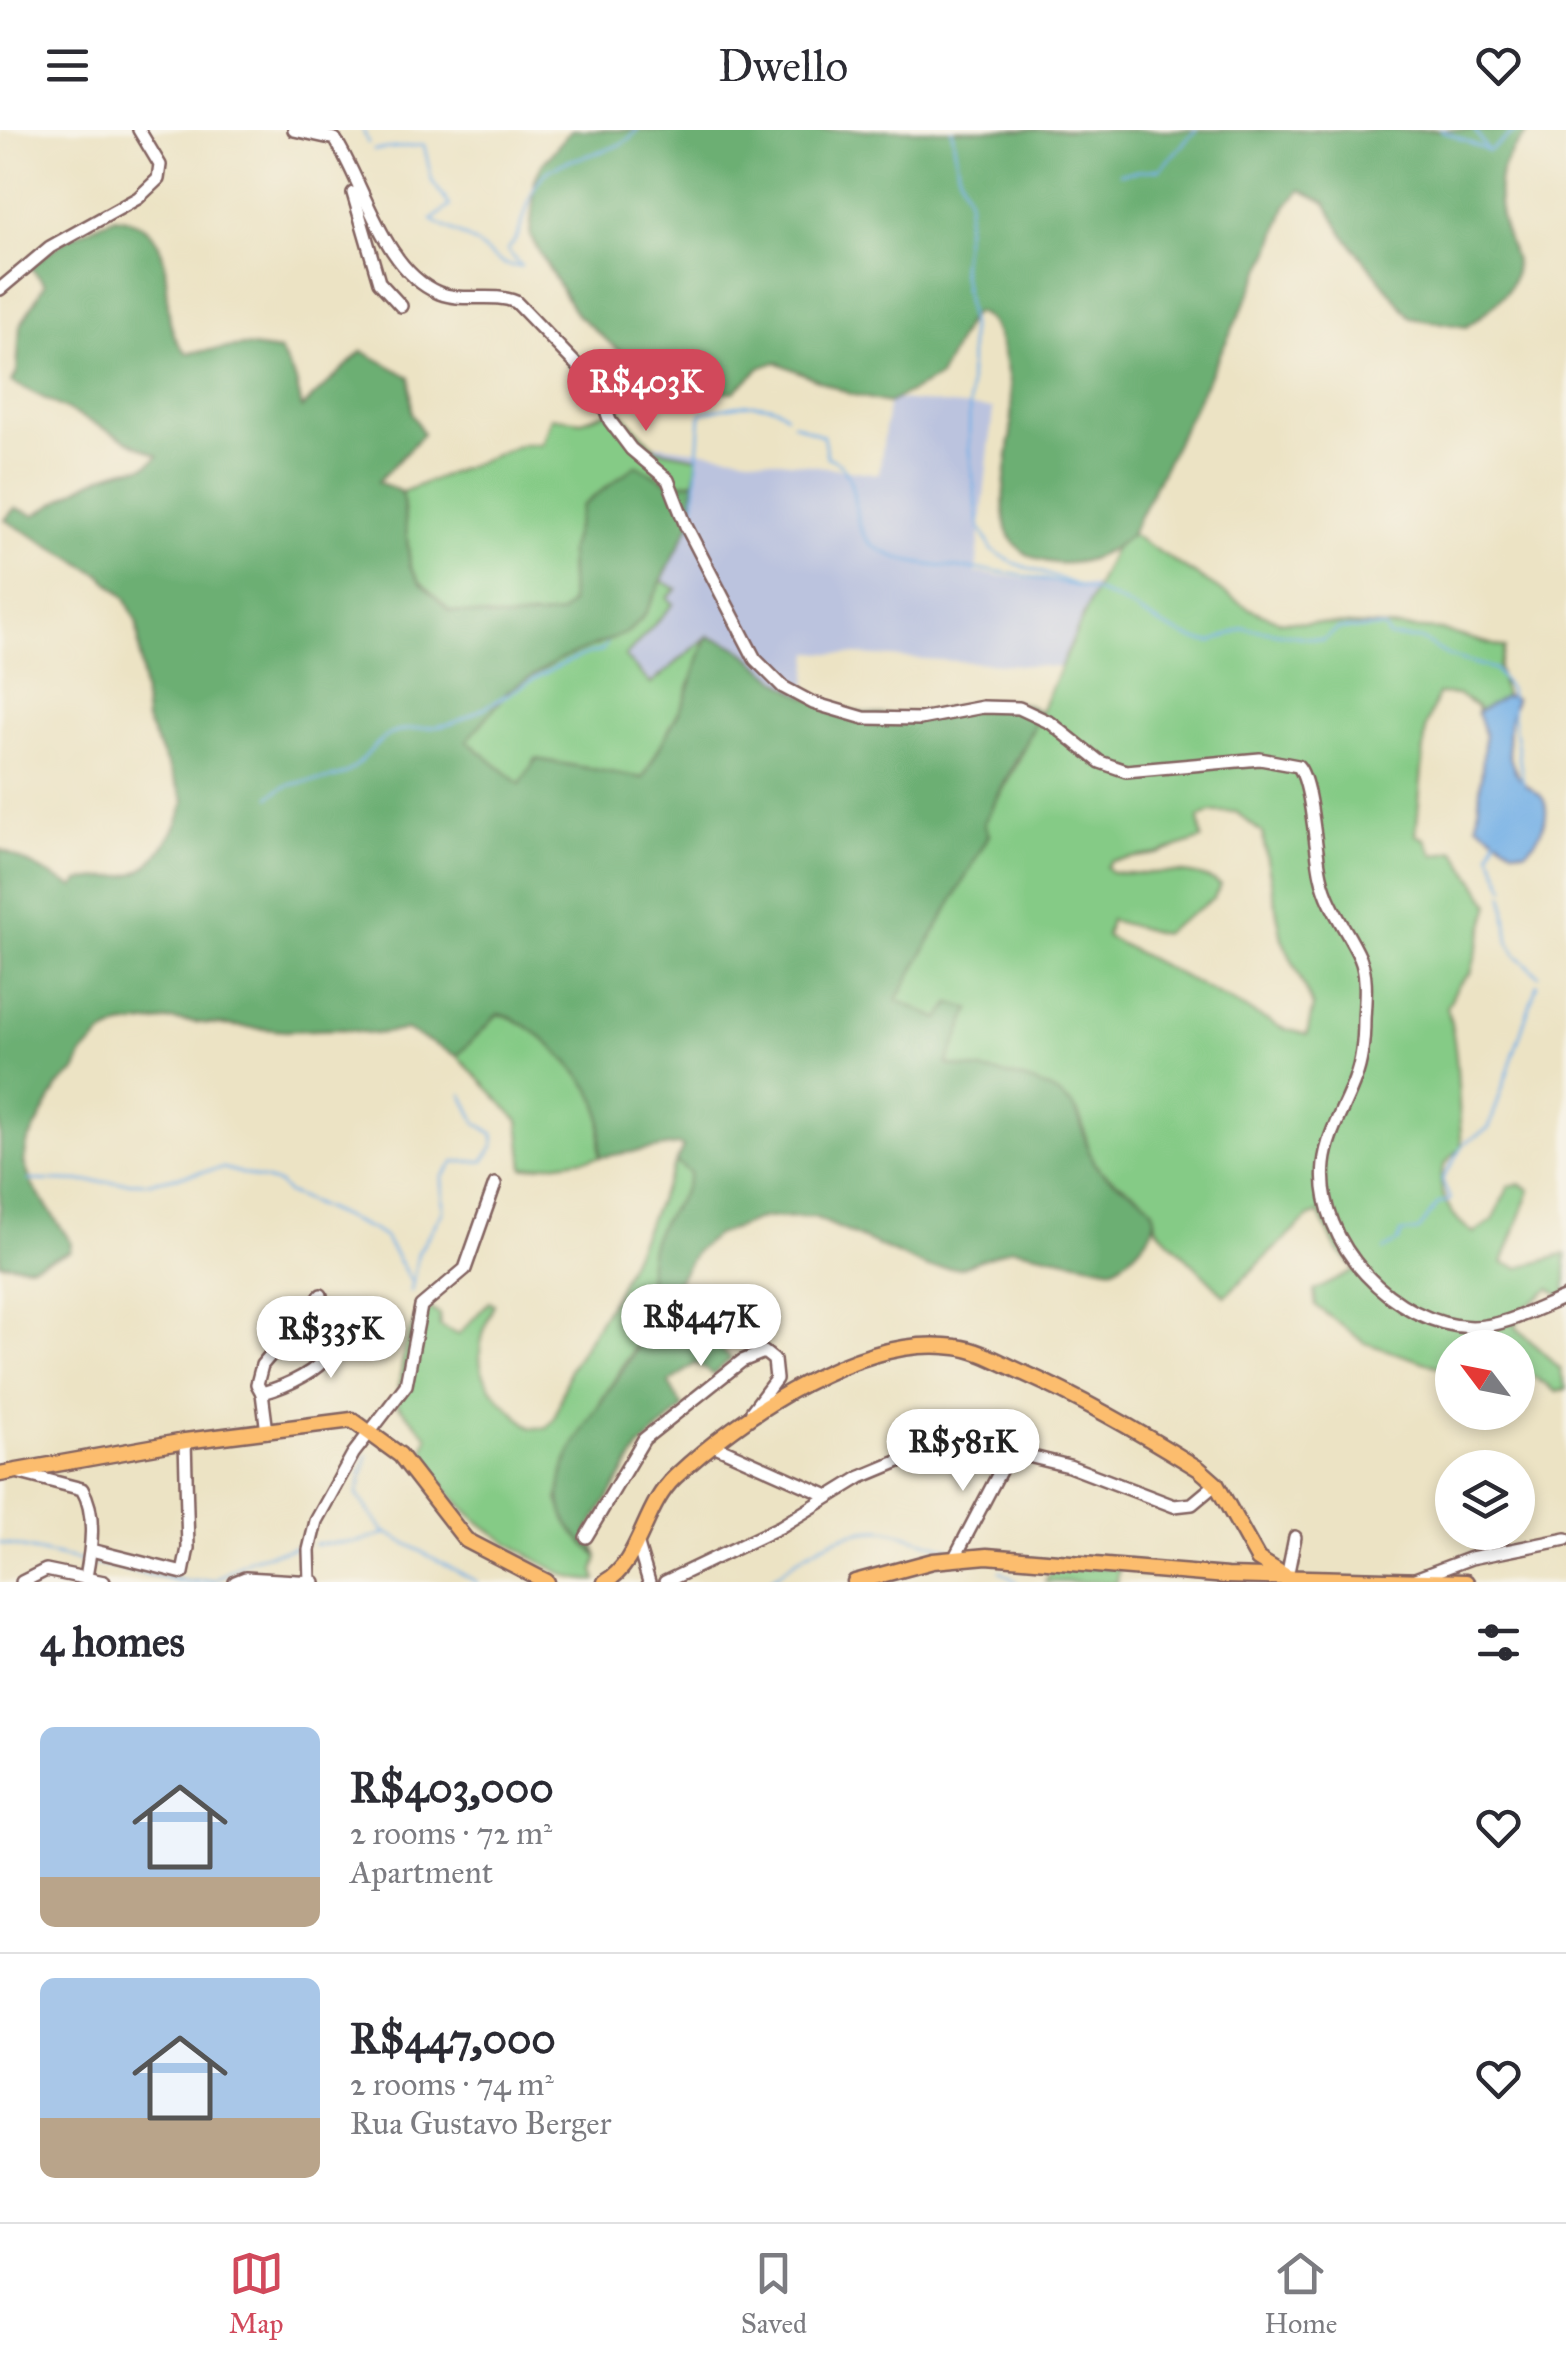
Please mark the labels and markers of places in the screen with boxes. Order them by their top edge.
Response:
pin: R$403K [565,349,727,434]
pin: R$447K [620,1284,782,1369]
pin: R$335K [250,1296,412,1381]
pin: R$581K [882,1409,1044,1494]

